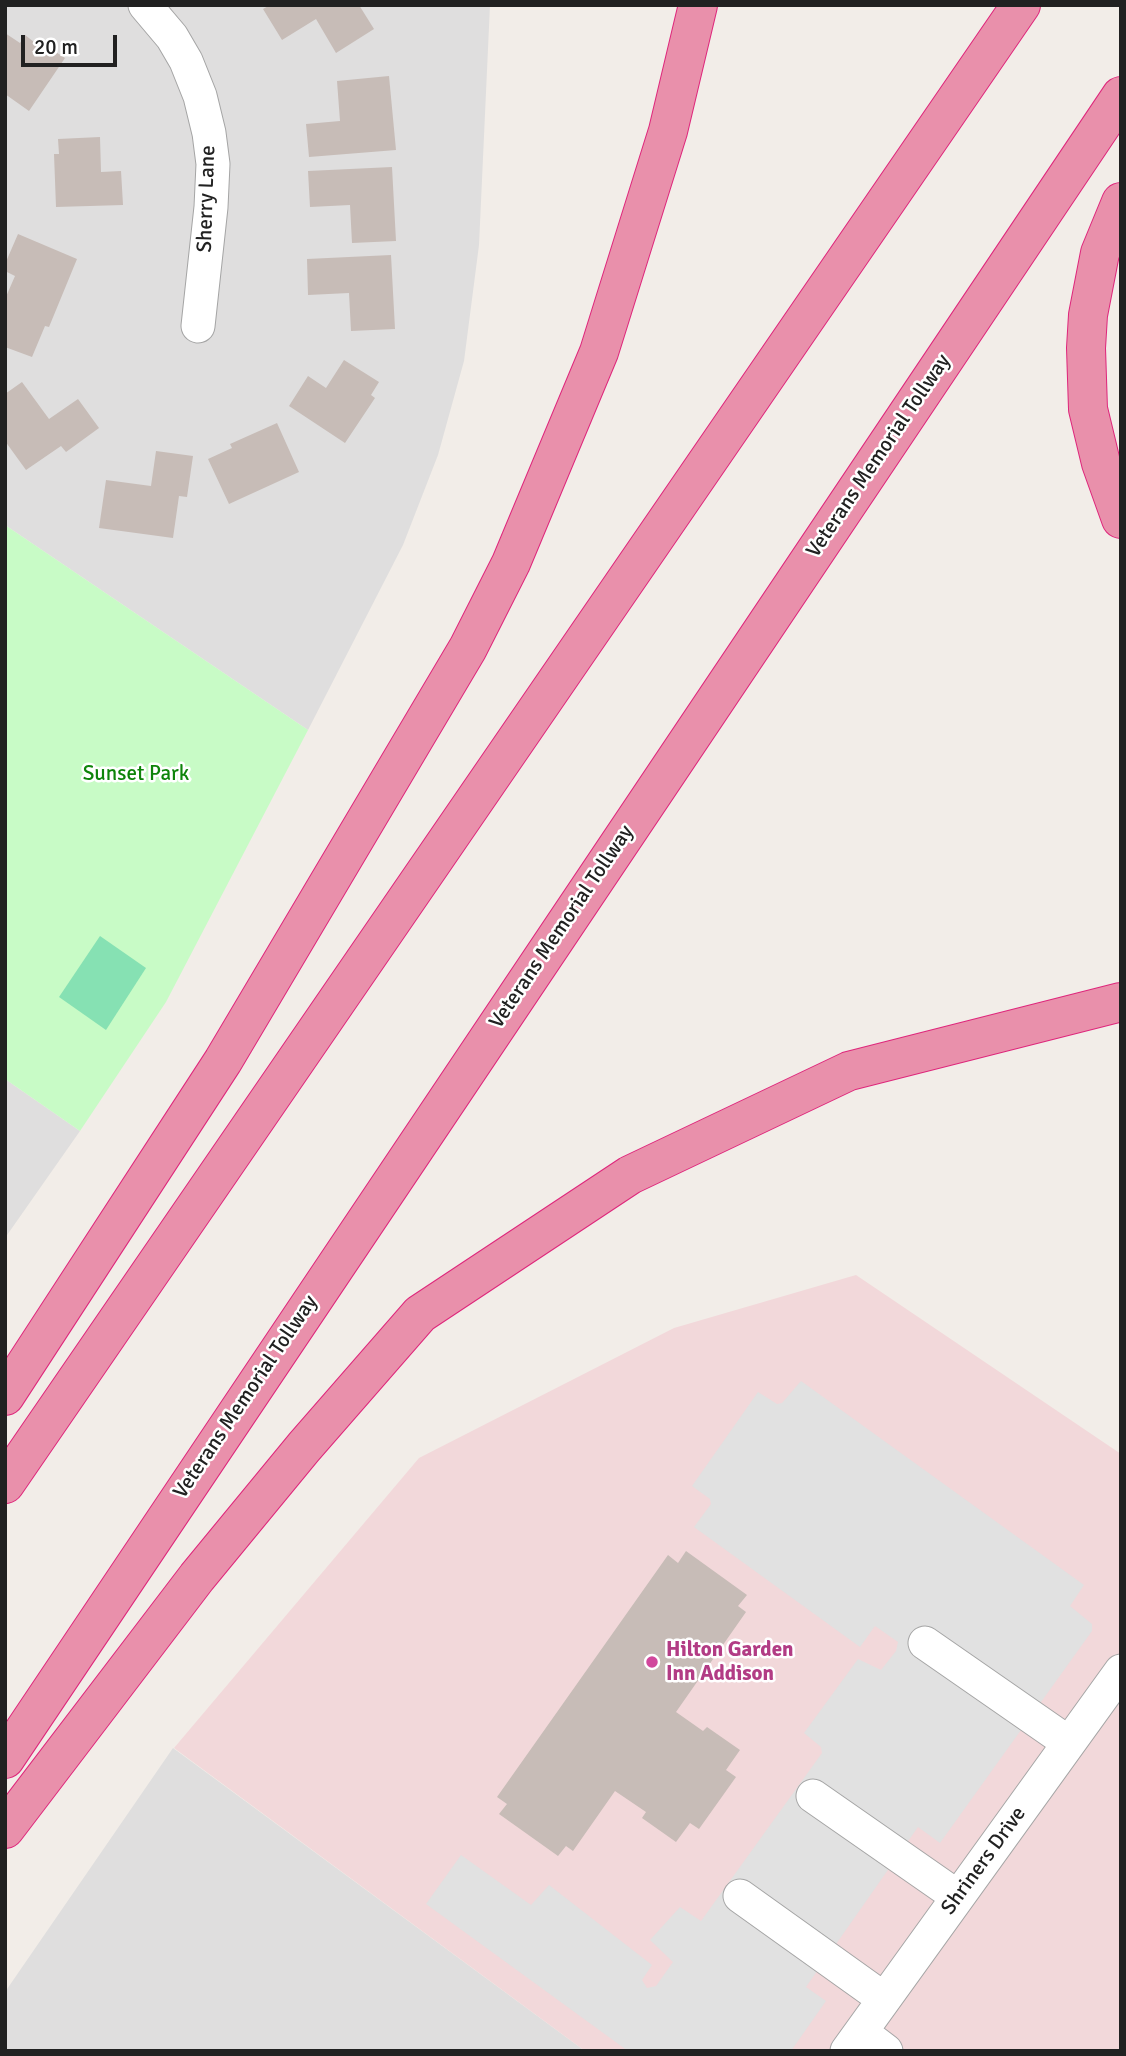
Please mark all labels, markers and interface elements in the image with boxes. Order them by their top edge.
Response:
scale bar [24,21,121,65]
text: 20 m [34,34,78,60]
street label: Sherry Lane [193,145,221,253]
street label: Veterans Memorial Tollway [802,350,956,562]
park label: Sunset Park [83,761,189,787]
street label: Veterans Memorial Tollway [485,821,639,1033]
street label: Veterans Memorial Tollway [169,1291,323,1503]
place label: Hilton Garden Inn Addison [666,1637,794,1687]
marker: Hilton Garden Inn Addison [644,1654,660,1670]
street label: Shriners Drive [936,1802,1032,1920]

